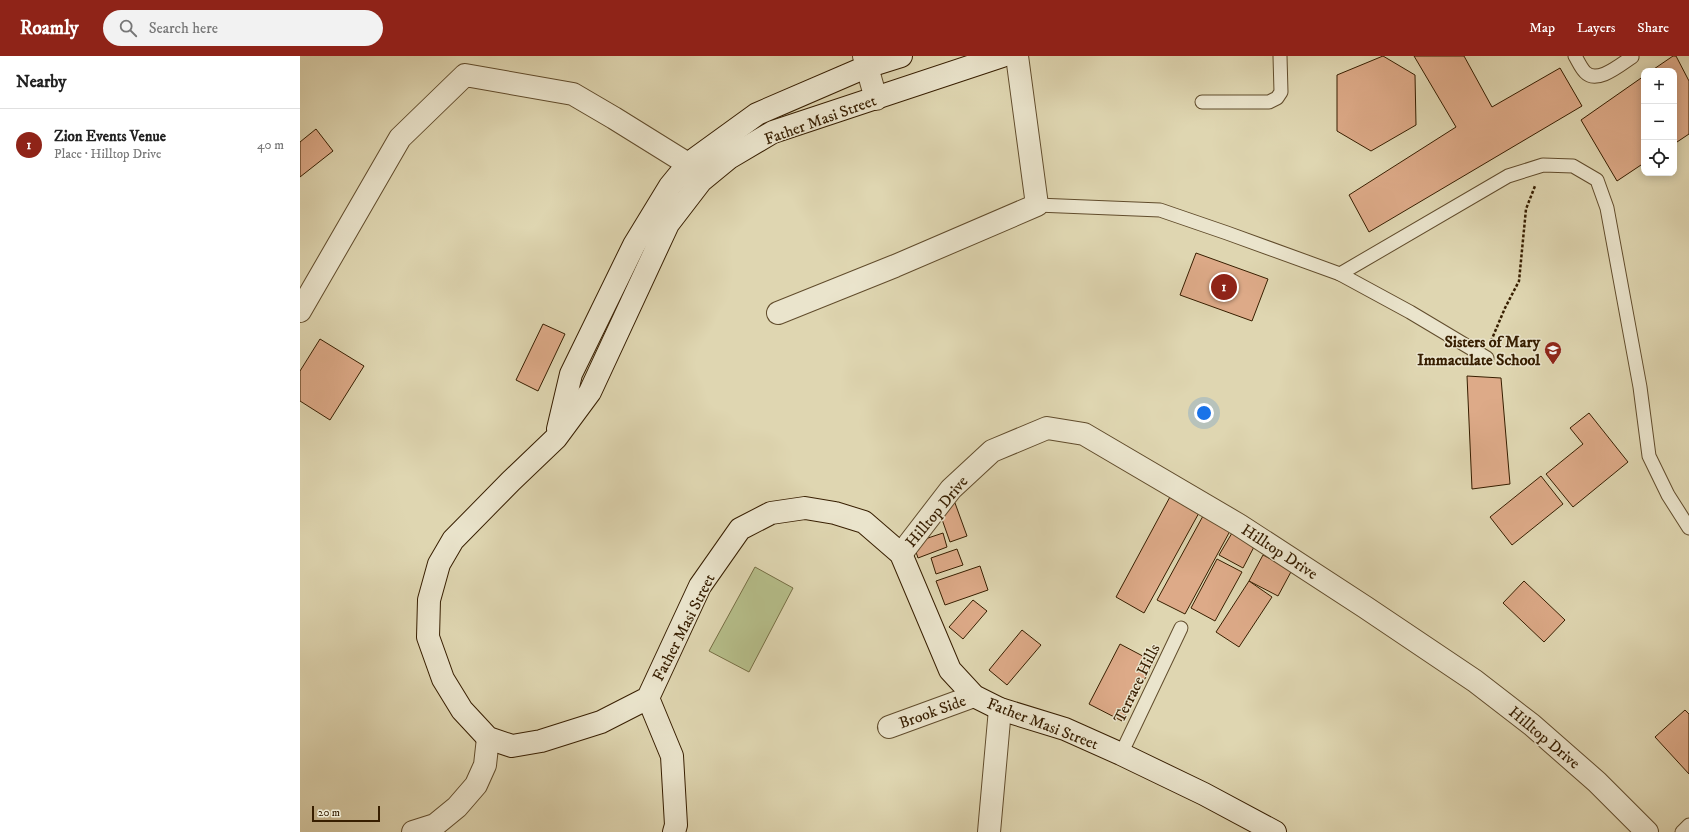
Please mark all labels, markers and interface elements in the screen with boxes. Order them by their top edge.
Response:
search box [103,10,383,46]
text: Roamly [20,17,79,40]
icon: search [117,17,139,39]
text: Search here [149,19,218,38]
text: Map [1529,19,1555,37]
text: Layers [1577,19,1615,37]
text: Share [1637,19,1669,37]
map controls [1641,68,1677,176]
button: + [1641,68,1677,104]
text: Nearby [16,71,66,93]
street label: Father Masi Street [762,90,879,149]
button: − [1641,104,1677,140]
text: Zion Events Venue [54,127,166,146]
text: 1 [27,137,31,153]
text: 40 m [257,137,284,153]
button: locate [1641,140,1677,176]
text: Place · Hilltop Drive [54,146,161,162]
pin: 1 [1211,272,1237,302]
place label: Sisters of Mary Immaculate School [1417,332,1541,370]
school or university icon: Sisters of Mary Immaculate School [1543,340,1563,365]
your location [1194,403,1214,423]
street label: Hilltop Drive [901,472,973,551]
street label: Hilltop Drive [1237,520,1322,584]
street label: Father Masi Street [648,570,720,684]
street label: Terrace Hills [1109,641,1165,726]
street label: Brook Side [896,690,969,733]
street label: Father Masi Street [984,693,1101,754]
street label: Hilltop Drive [1505,702,1584,774]
scale bar [312,804,380,823]
text: 20 m [318,806,340,820]

